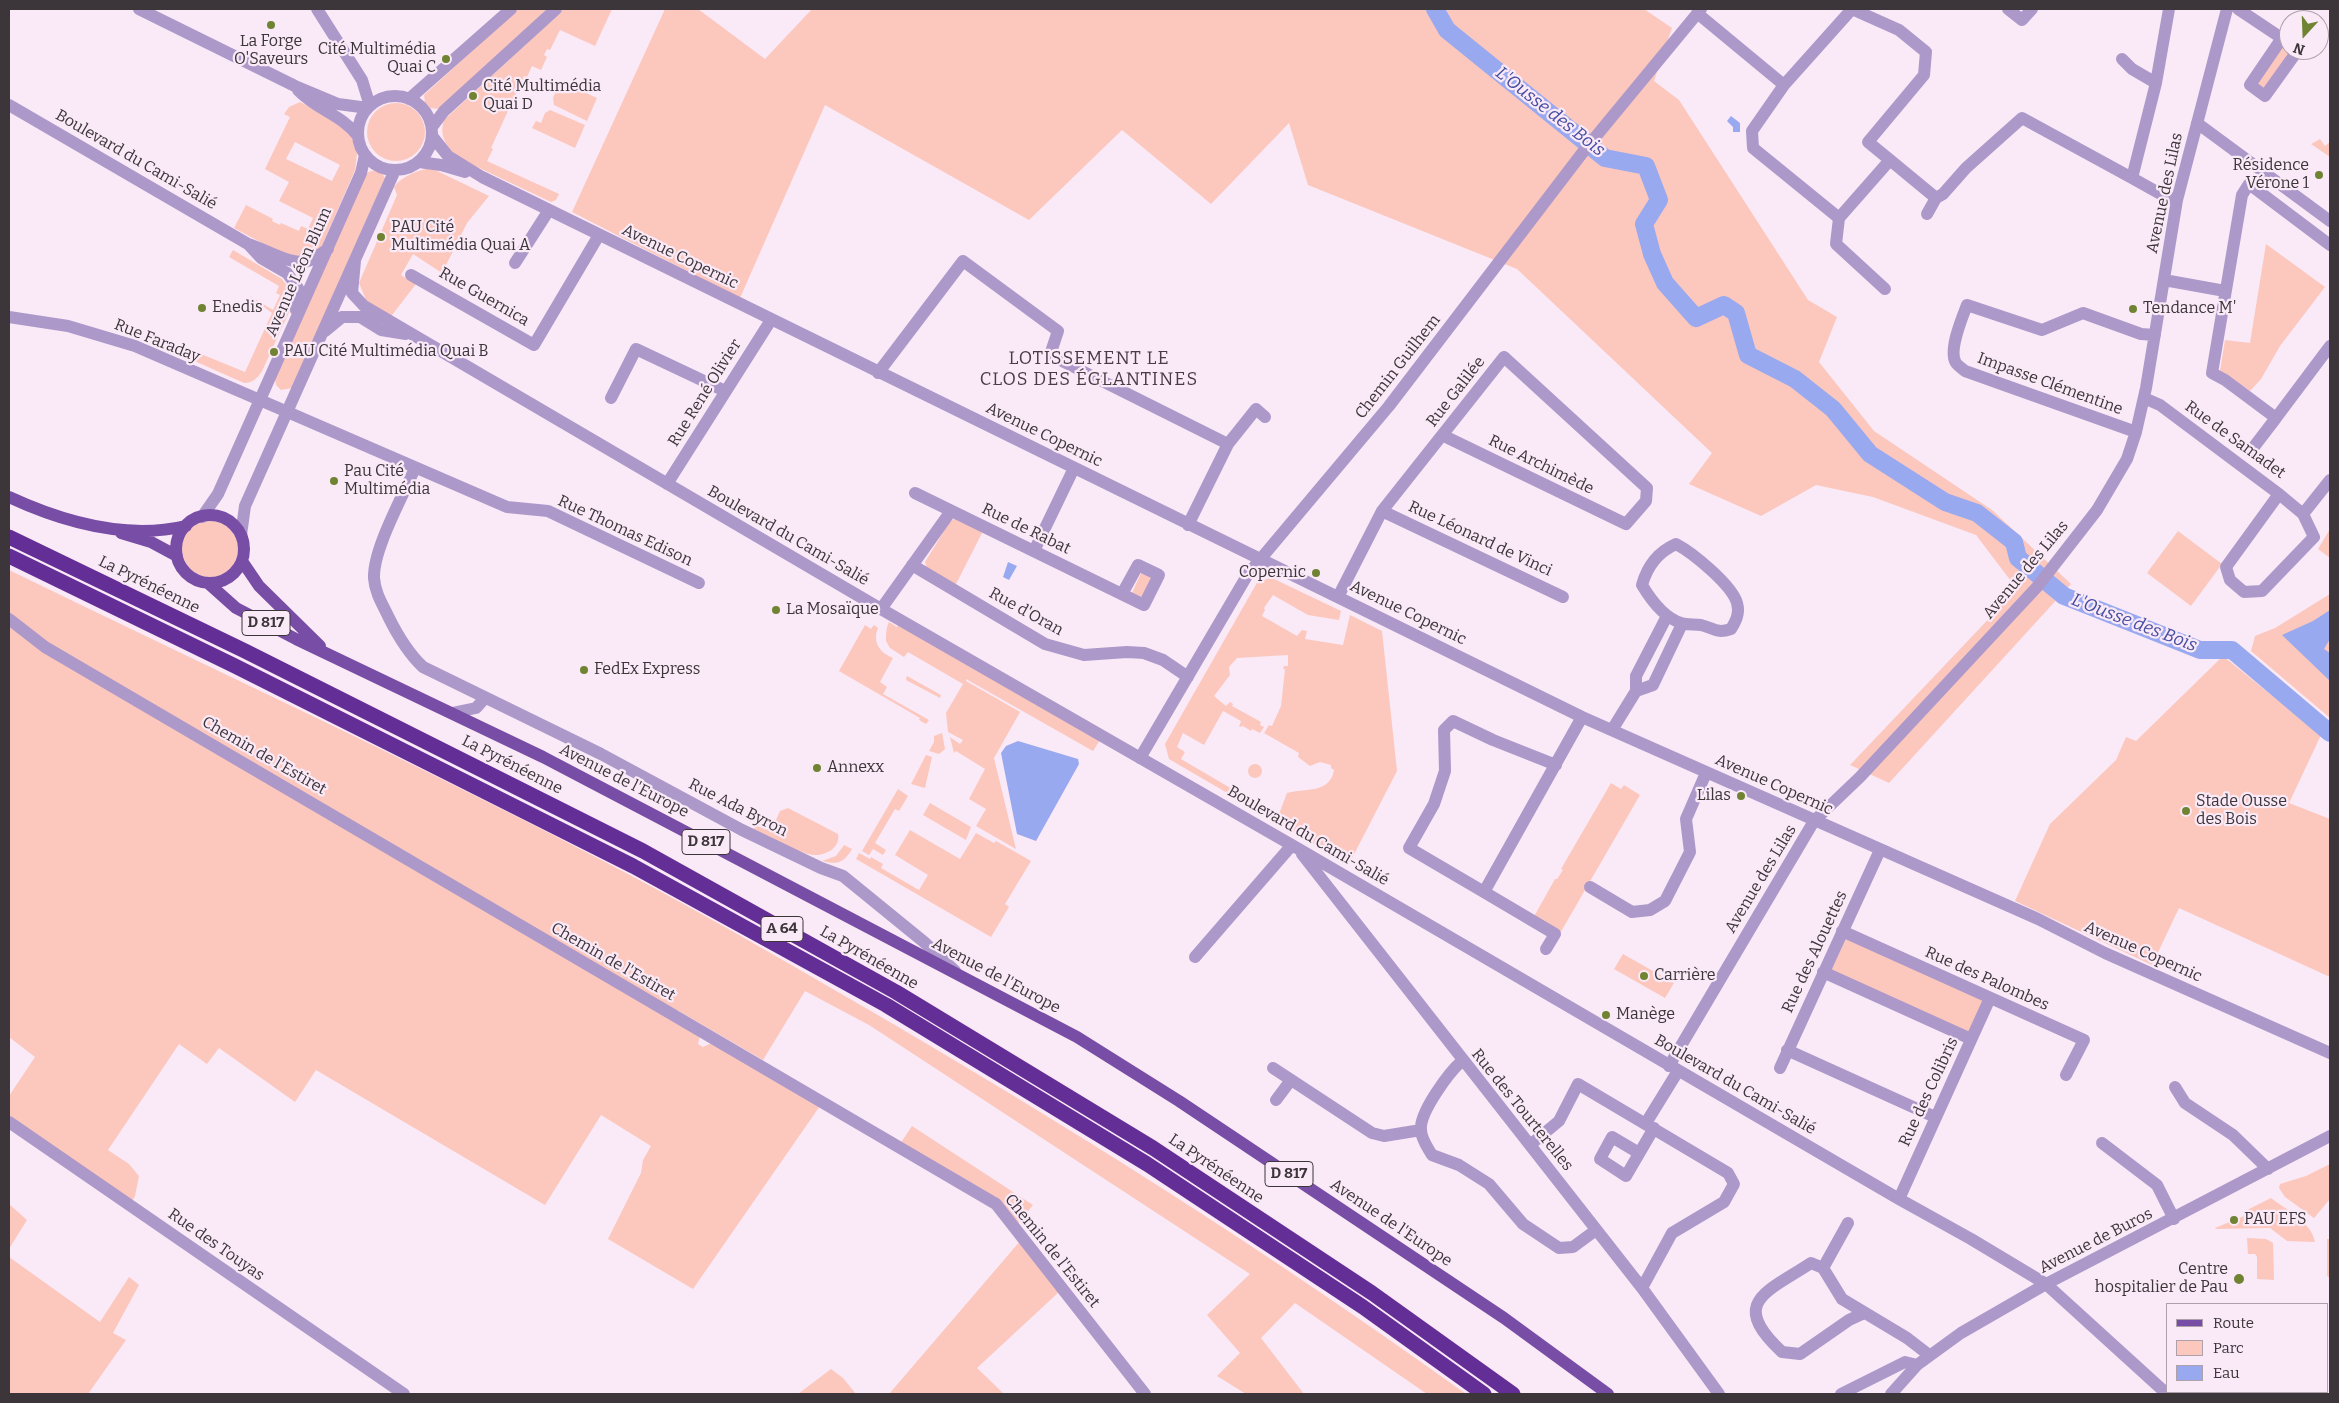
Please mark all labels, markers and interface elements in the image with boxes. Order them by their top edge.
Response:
north arrow [2279,10,2329,60]
marker: La Forge O'Saveurs [265,19,277,31]
place label: La Forge O'Saveurs [234,32,308,70]
text: N [2291,39,2307,58]
place label: Cité Multimédia Quai C [318,40,436,78]
marker: Cité Multimédia Quai C [440,53,452,65]
water label: L'Ousse des Bois [1491,63,1609,161]
place label: Cité Multimédia Quai D [483,77,601,115]
marker: Cité Multimédia Quai D [467,90,479,102]
street label: Boulevard du Cami-Salié [52,106,220,214]
street label: Avenue des Lilas [2143,131,2187,255]
place label: Résidence Vérone 1 [2233,156,2309,194]
marker: Résidence Vérone 1 [2313,169,2325,181]
street label: Avenue Léon Blum [262,204,336,340]
place label: PAU Cité Multimédia Quai A [391,218,530,256]
street label: Avenue Copernic [619,221,741,293]
marker: PAU Cité Multimédia Quai A [375,231,387,243]
street label: Rue Guernica [436,263,532,331]
place label: Enedis [212,298,263,318]
place label: Tendance M' [2143,299,2236,319]
marker: Enedis [196,302,208,314]
marker: Tendance M' [2127,303,2139,315]
street label: Chemin Guilhem [1351,311,1445,423]
street label: Rue Faraday [111,315,203,367]
street label: Rue René Olivier [664,336,746,450]
place label: PAU Cité Multimédia Quai B [284,342,489,362]
marker: PAU Cité Multimédia Quai B [268,346,280,358]
district label: LOTISSEMENT LE CLOS DES ÉGLANTINES [977,348,1201,390]
street label: Impasse Clémentine [1975,349,2125,419]
street label: Rue Galilée [1423,353,1489,431]
street label: Rue de Samadet [2181,397,2289,483]
street label: Avenue Copernic [983,399,1105,471]
street label: Rue Archimède [1485,431,1597,499]
place label: Pau Cité Multimédia [344,462,430,500]
marker: Pau Cité Multimédia [328,475,340,487]
street label: Boulevard du Cami-Salié [704,482,872,590]
street label: Rue Thomas Edison [555,491,695,571]
street label: Rue Léonard de Vinci [1405,497,1555,581]
street label: Rue de Rabat [978,499,1074,559]
street label: Avenue des Lilas [1979,517,2073,623]
street label: La Pyrénéenne [95,552,203,618]
place label: Copernic [1239,563,1306,583]
marker: Copernic [1310,567,1322,579]
street label: Avenue Copernic [1347,577,1469,649]
street label: Rue d'Oran [986,584,1066,640]
water label: L'Ousse des Bois [2068,589,2200,657]
place label: La Mosaïque [786,600,879,620]
marker: La Mosaïque [770,604,782,616]
road number: D 817 [242,610,290,636]
place label: FedEx Express [594,660,700,680]
marker: FedEx Express [578,664,590,676]
street label: Chemin de l'Estiret [198,713,330,799]
street label: La Pyrénéenne [458,731,566,799]
street label: Avenue de l'Europe [556,740,692,822]
street label: Avenue Copernic [1712,750,1836,820]
place label: Annexx [827,758,884,778]
marker: Annexx [811,762,823,774]
street label: Rue Ada Byron [685,775,791,841]
street label: Boulevard du Cami-Salié [1224,782,1392,890]
place label: Lilas [1697,786,1731,806]
marker: Lilas [1735,790,1747,802]
place label: Stade Ousse des Bois [2196,792,2287,830]
marker: Stade Ousse des Bois [2180,805,2192,817]
street label: Avenue des Lilas [1721,821,1801,937]
road number: D 817 [682,830,730,854]
street label: Rue des Alouettes [1778,888,1852,1016]
road number: A 64 [761,916,803,942]
street label: Avenue Copernic [2081,917,2205,987]
street label: Chemin de l'Estiret [547,919,679,1005]
street label: La Pyrénéenne [816,922,922,994]
street label: Avenue de l'Europe [928,934,1064,1018]
street label: Rue des Palombes [1922,943,2052,1015]
place label: Carrière [1654,966,1715,986]
marker: Carrière [1638,970,1650,982]
place label: Manège [1616,1005,1675,1025]
marker: Manège [1600,1009,1612,1021]
street label: Boulevard du Cami-Salié [1651,1031,1819,1139]
street label: Rue des Colibris [1895,1034,1963,1150]
street label: Rue des Tourterelles [1467,1045,1577,1175]
street label: La Pyrénéenne [1165,1130,1267,1208]
road number: D 817 [1265,1162,1313,1186]
street label: Avenue de l'Europe [1326,1175,1456,1271]
street label: Chemin de l'Estiret [1000,1190,1104,1312]
street label: Avenue de Buros [2036,1204,2156,1278]
street label: Rue des Touyas [164,1205,268,1285]
place label: PAU EFS [2244,1210,2307,1230]
marker: PAU EFS [2228,1214,2240,1226]
place label: Centre hospitalier de Pau [2095,1260,2228,1298]
marker: Centre hospitalier de Pau [2232,1272,2246,1286]
legend [2166,1303,2329,1393]
text: Route [2213,1314,2254,1332]
text: Parc [2213,1339,2244,1357]
text: Eau [2213,1364,2240,1382]

